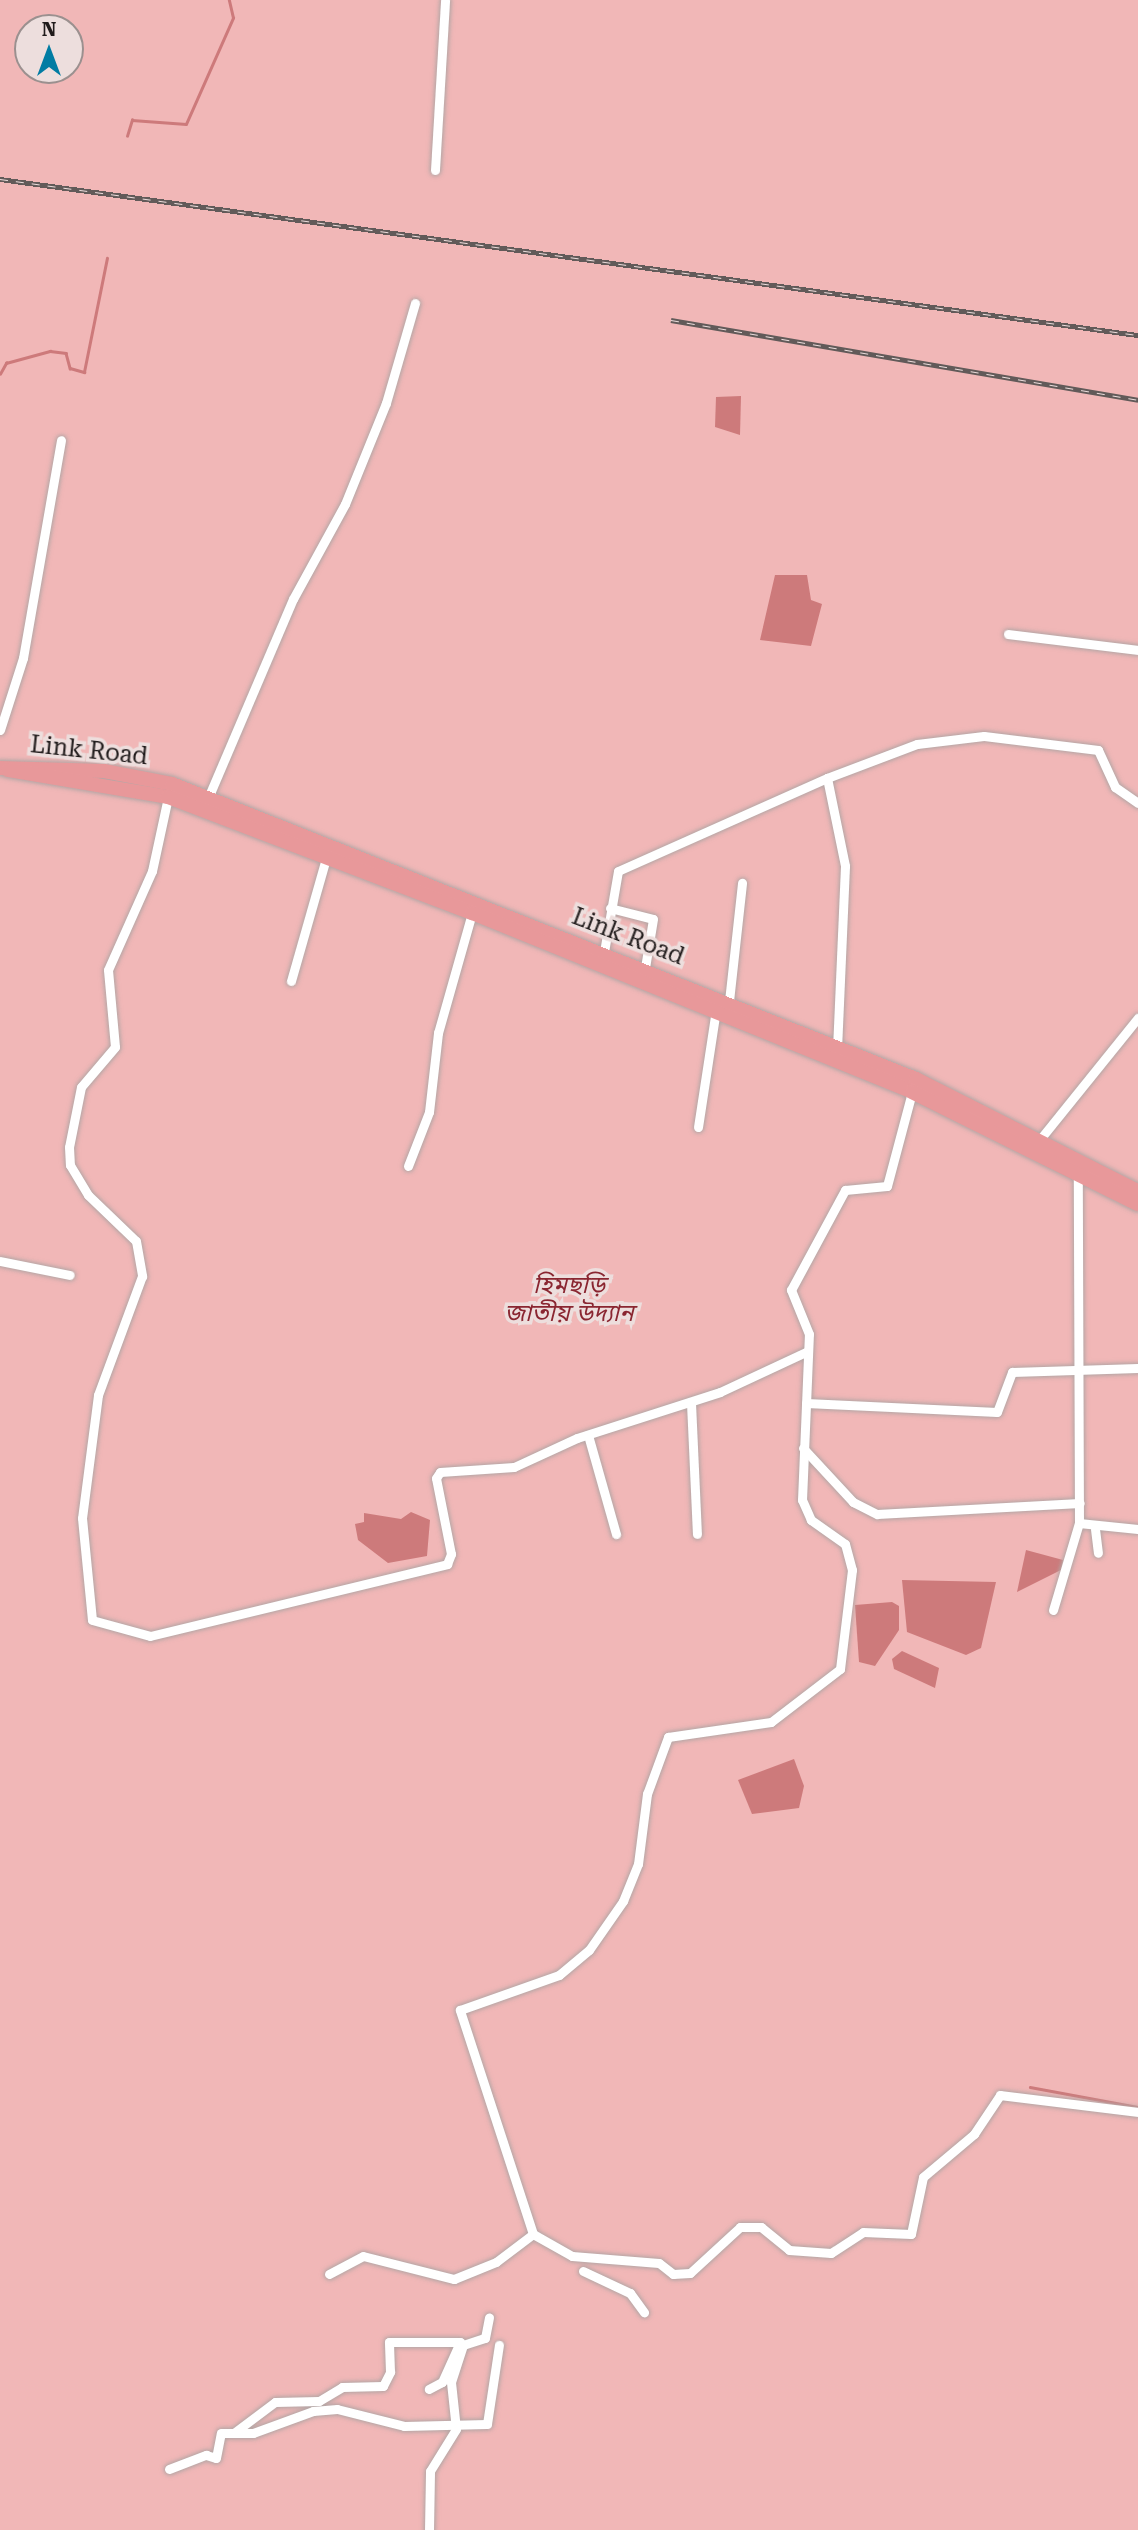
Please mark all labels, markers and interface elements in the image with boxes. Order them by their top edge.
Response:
north arrow [14,14,84,84]
text: N [42,18,56,41]
street label: Link Road [29,731,149,771]
street label: Link Road [568,902,688,972]
park label: হিমছড়ি জাতীয় উদ্যান [504,1272,634,1328]

